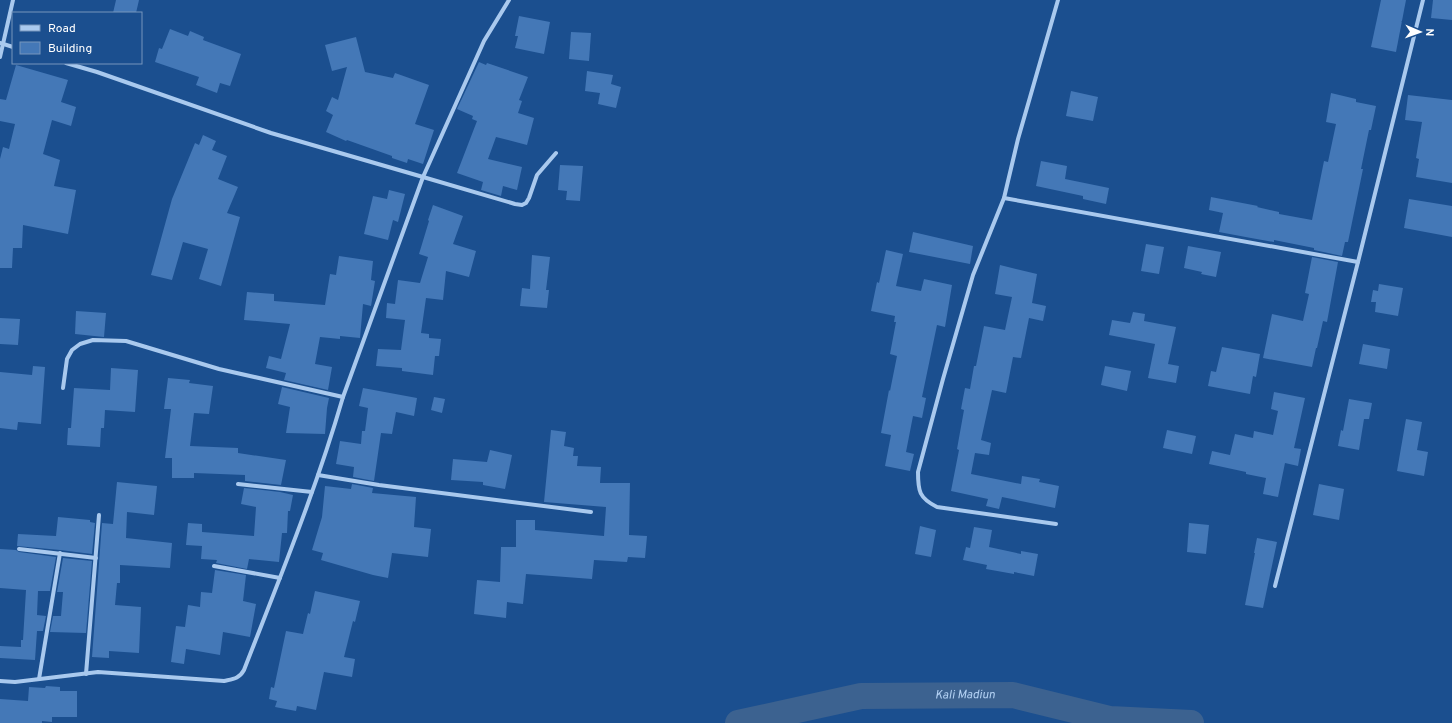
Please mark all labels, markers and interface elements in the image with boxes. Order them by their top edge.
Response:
legend [12,12,142,64]
north arrow [1400,12,1440,52]
text: Road [48,21,76,37]
text: N [1422,28,1436,37]
text: Building [48,41,92,57]
water label: Kali Madiun [935,687,996,704]

